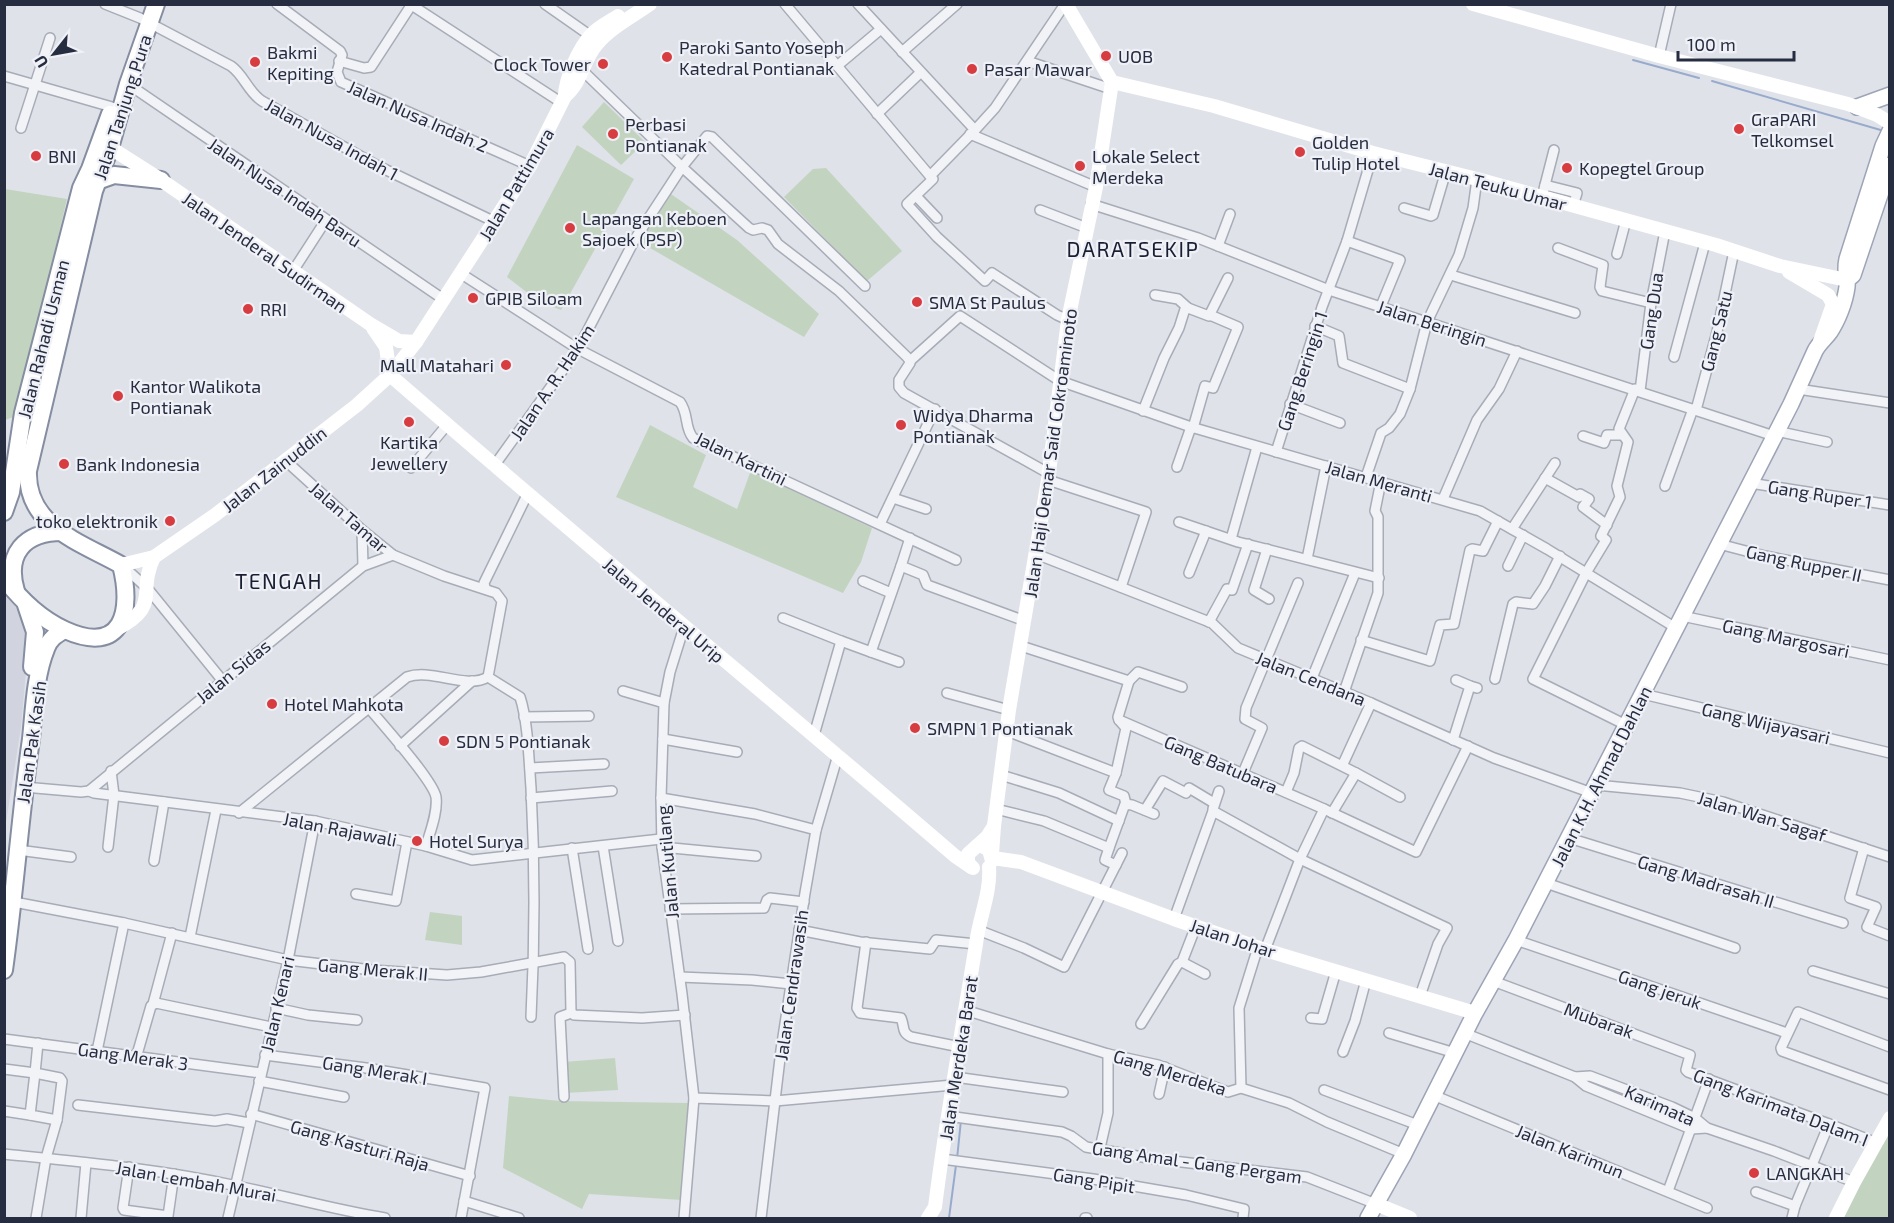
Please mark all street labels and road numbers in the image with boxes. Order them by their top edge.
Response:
street label: Jalan Tanjung Pura [88,31,156,183]
street label: Jalan Nusa Indah 2 [344,75,492,157]
street label: Jalan Nusa Indah 1 [262,93,402,185]
street label: Jalan Pattimura [474,124,558,244]
street label: Jalan Nusa Indah Baru [204,133,366,251]
street label: Jalan Teuku Umar [1427,157,1569,215]
street label: Jalan Jenderal Sudirman [178,187,352,317]
street label: Jalan Rahadi Usman [13,257,73,421]
street label: Gang Dua [1635,271,1667,351]
street label: Gang Satu [1695,288,1737,374]
street label: Jalan Beringin [1375,295,1489,351]
street label: Jalan Haji Oemar Said Cokroaminoto [1019,307,1081,599]
street label: Gang Beringin 1 [1272,308,1332,434]
street label: Jalan A. R. Hakim [505,320,599,444]
street label: Jalan Zainuddin [217,421,331,517]
street label: Jalan Kartini [691,426,791,490]
street label: Jalan Meranti [1323,455,1435,507]
street label: Gang Ruper 1 [1766,475,1874,513]
street label: Jalan Tamar [305,477,393,557]
street label: Gang Rupper II [1744,540,1864,586]
street label: Jalan Jenderal Urip [599,553,729,667]
street label: Gang Margosari [1720,614,1852,662]
street label: Jalan Sidas [191,634,275,708]
street label: Jalan Cendana [1253,646,1369,710]
street label: Jalan Pak Kasih [11,679,51,805]
street label: Jalan K.H. Ahmad Dahlan [1546,682,1656,870]
street label: Gang Wijayasari [1700,698,1832,748]
street label: Gang Batubara [1161,730,1281,798]
street label: Jalan Wan Sagaf [1695,786,1830,846]
street label: Jalan Kutilang [651,804,683,920]
street label: Jalan Rajawali [281,807,399,851]
street label: Gang Madrasah II [1635,850,1777,912]
street label: Jalan Cendrawasih [770,908,812,1062]
street label: Jalan Johar [1187,914,1279,962]
street label: Gang Merak II [317,953,429,985]
street label: Jalan Kenari [255,954,299,1054]
street label: Gang jeruk [1616,965,1704,1013]
street label: Jalan Merdeka Barat [934,974,982,1142]
street label: Mubarak [1561,997,1637,1043]
street label: Gang Merak 3 [76,1037,190,1075]
street label: Gang Merdeka [1111,1044,1229,1100]
street label: Gang Merak I [321,1051,429,1089]
street label: Gang Karimata Dalam I [1690,1063,1872,1151]
street label: Karimata [1621,1080,1699,1130]
street label: Gang Kasturi Raja [288,1115,432,1175]
street label: Jalan Karimun [1513,1119,1627,1183]
street label: Gang Amal - Gang Pergam [1091,1136,1303,1188]
street label: Jalan Lembah Murai [114,1156,278,1206]
street label: Gang Pipit [1052,1163,1137,1197]

